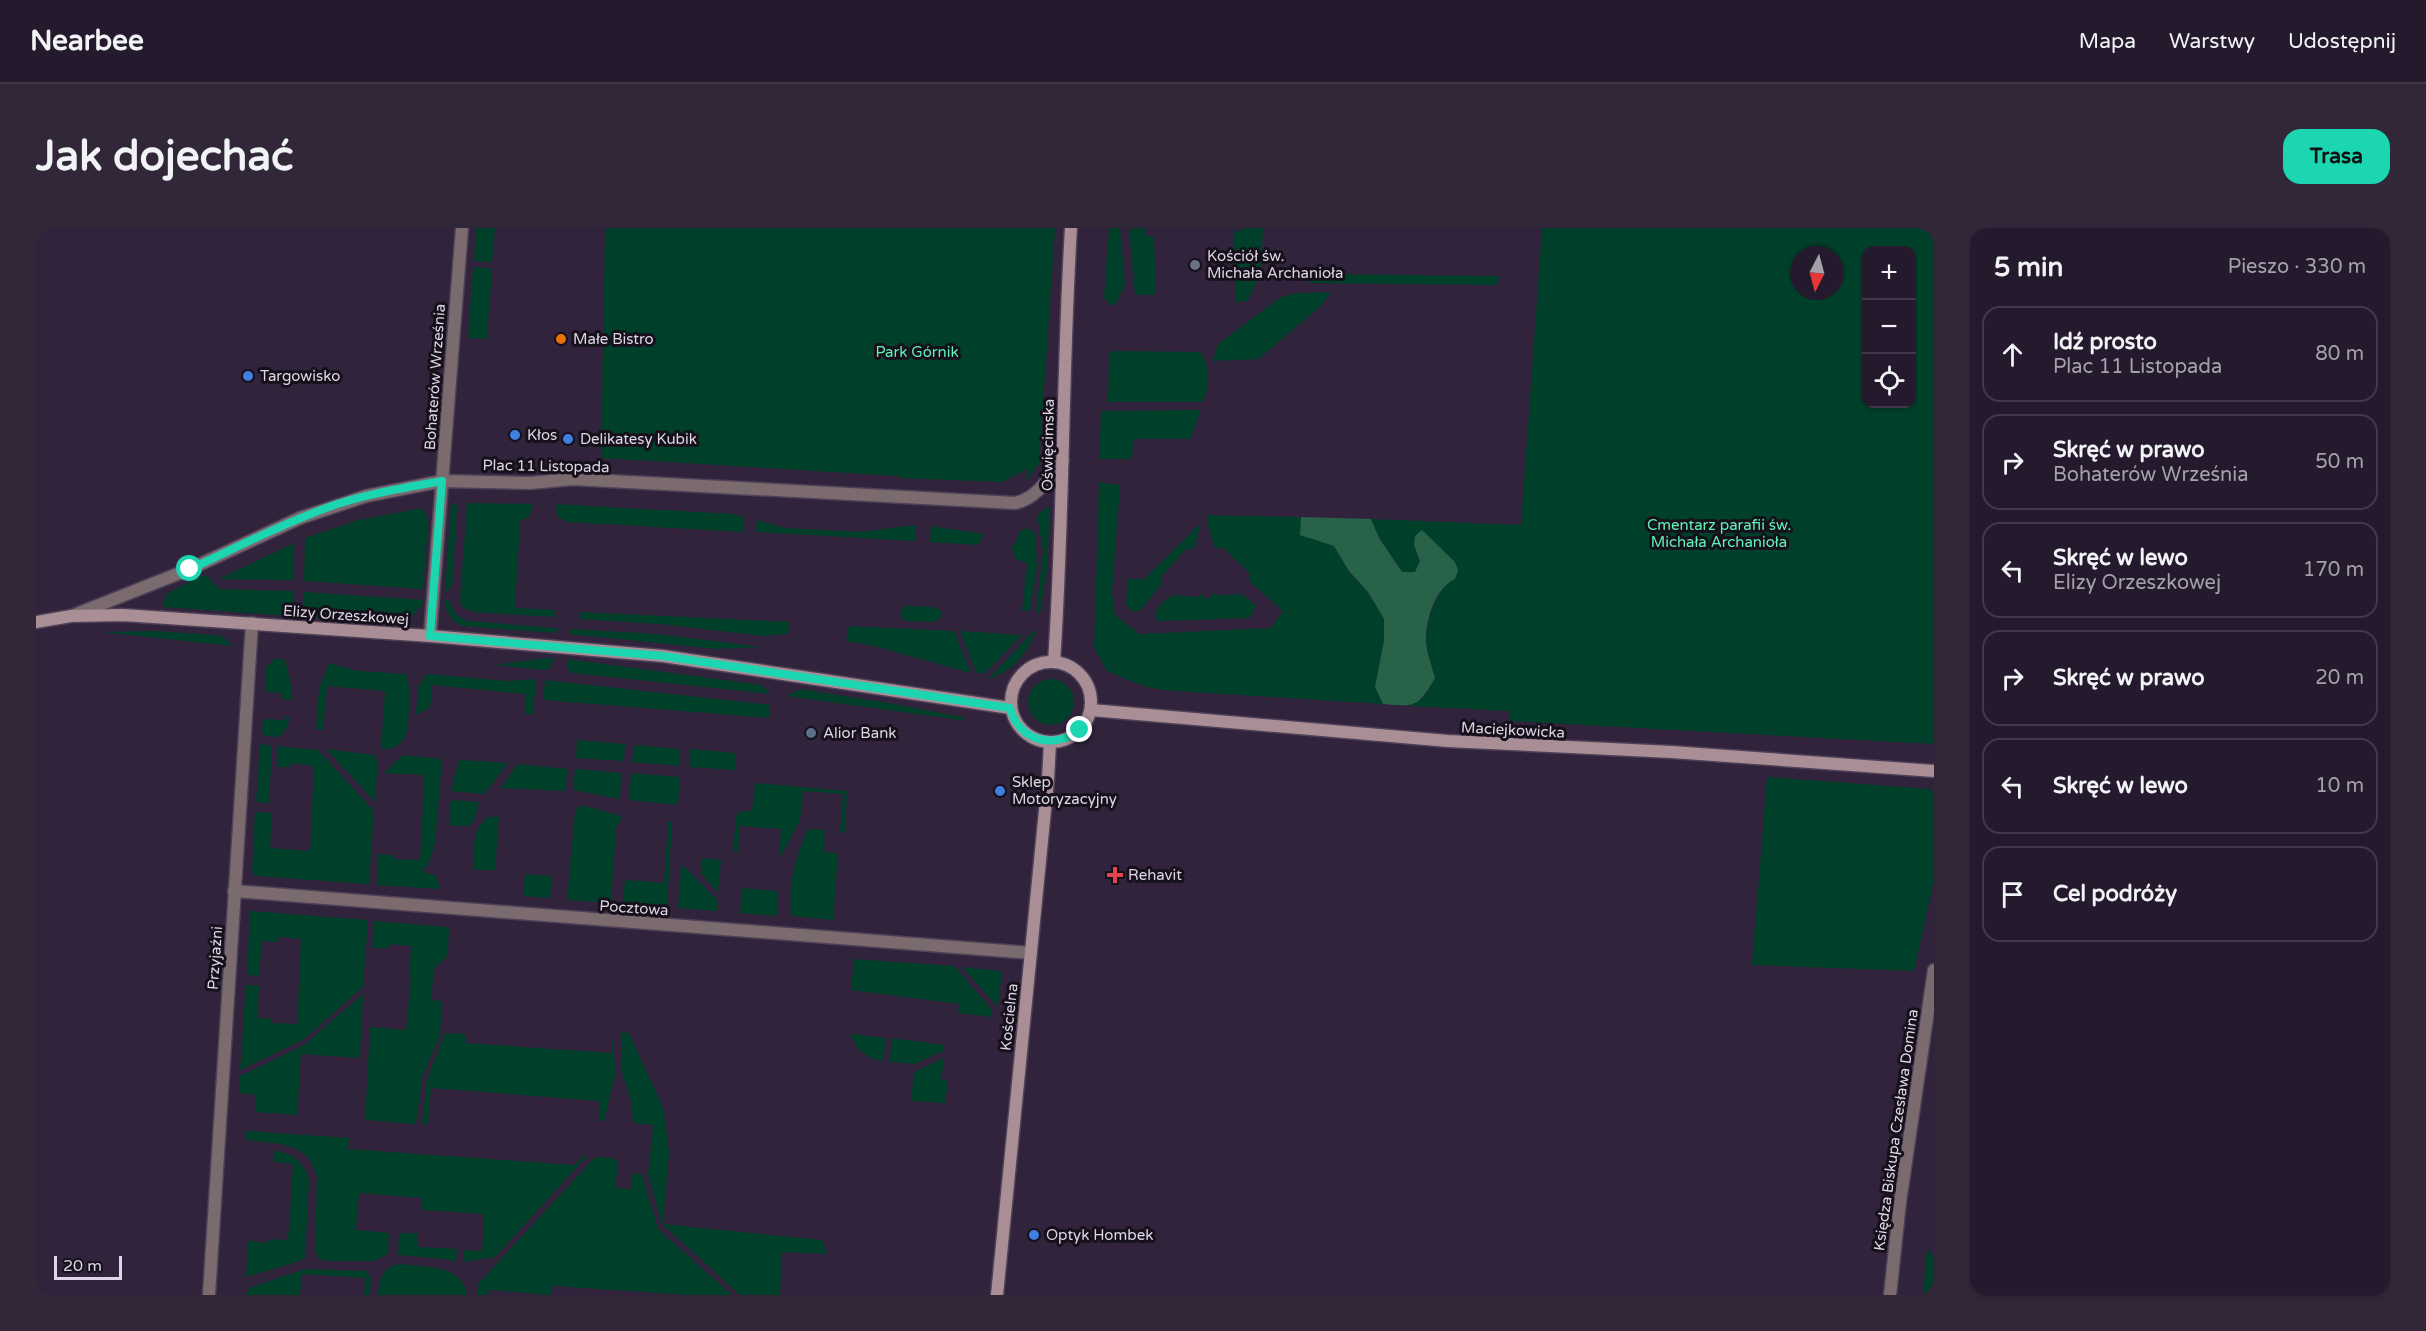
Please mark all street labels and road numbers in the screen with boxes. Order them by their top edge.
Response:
street label: Bohaterów Września [421,303,449,451]
street label: Oświęcimska [1038,399,1058,491]
street label: Plac 11 Listopada [482,456,610,476]
street label: Elizy Orzeszkowej [283,602,409,628]
street label: Maciejkowicka [1461,718,1565,742]
street label: Pocztowa [599,897,669,919]
street label: Przyjaźni [204,926,226,990]
street label: Kościelna [997,982,1021,1052]
street label: Księdza Biskupa Czesława Domina [1870,1008,1922,1252]

